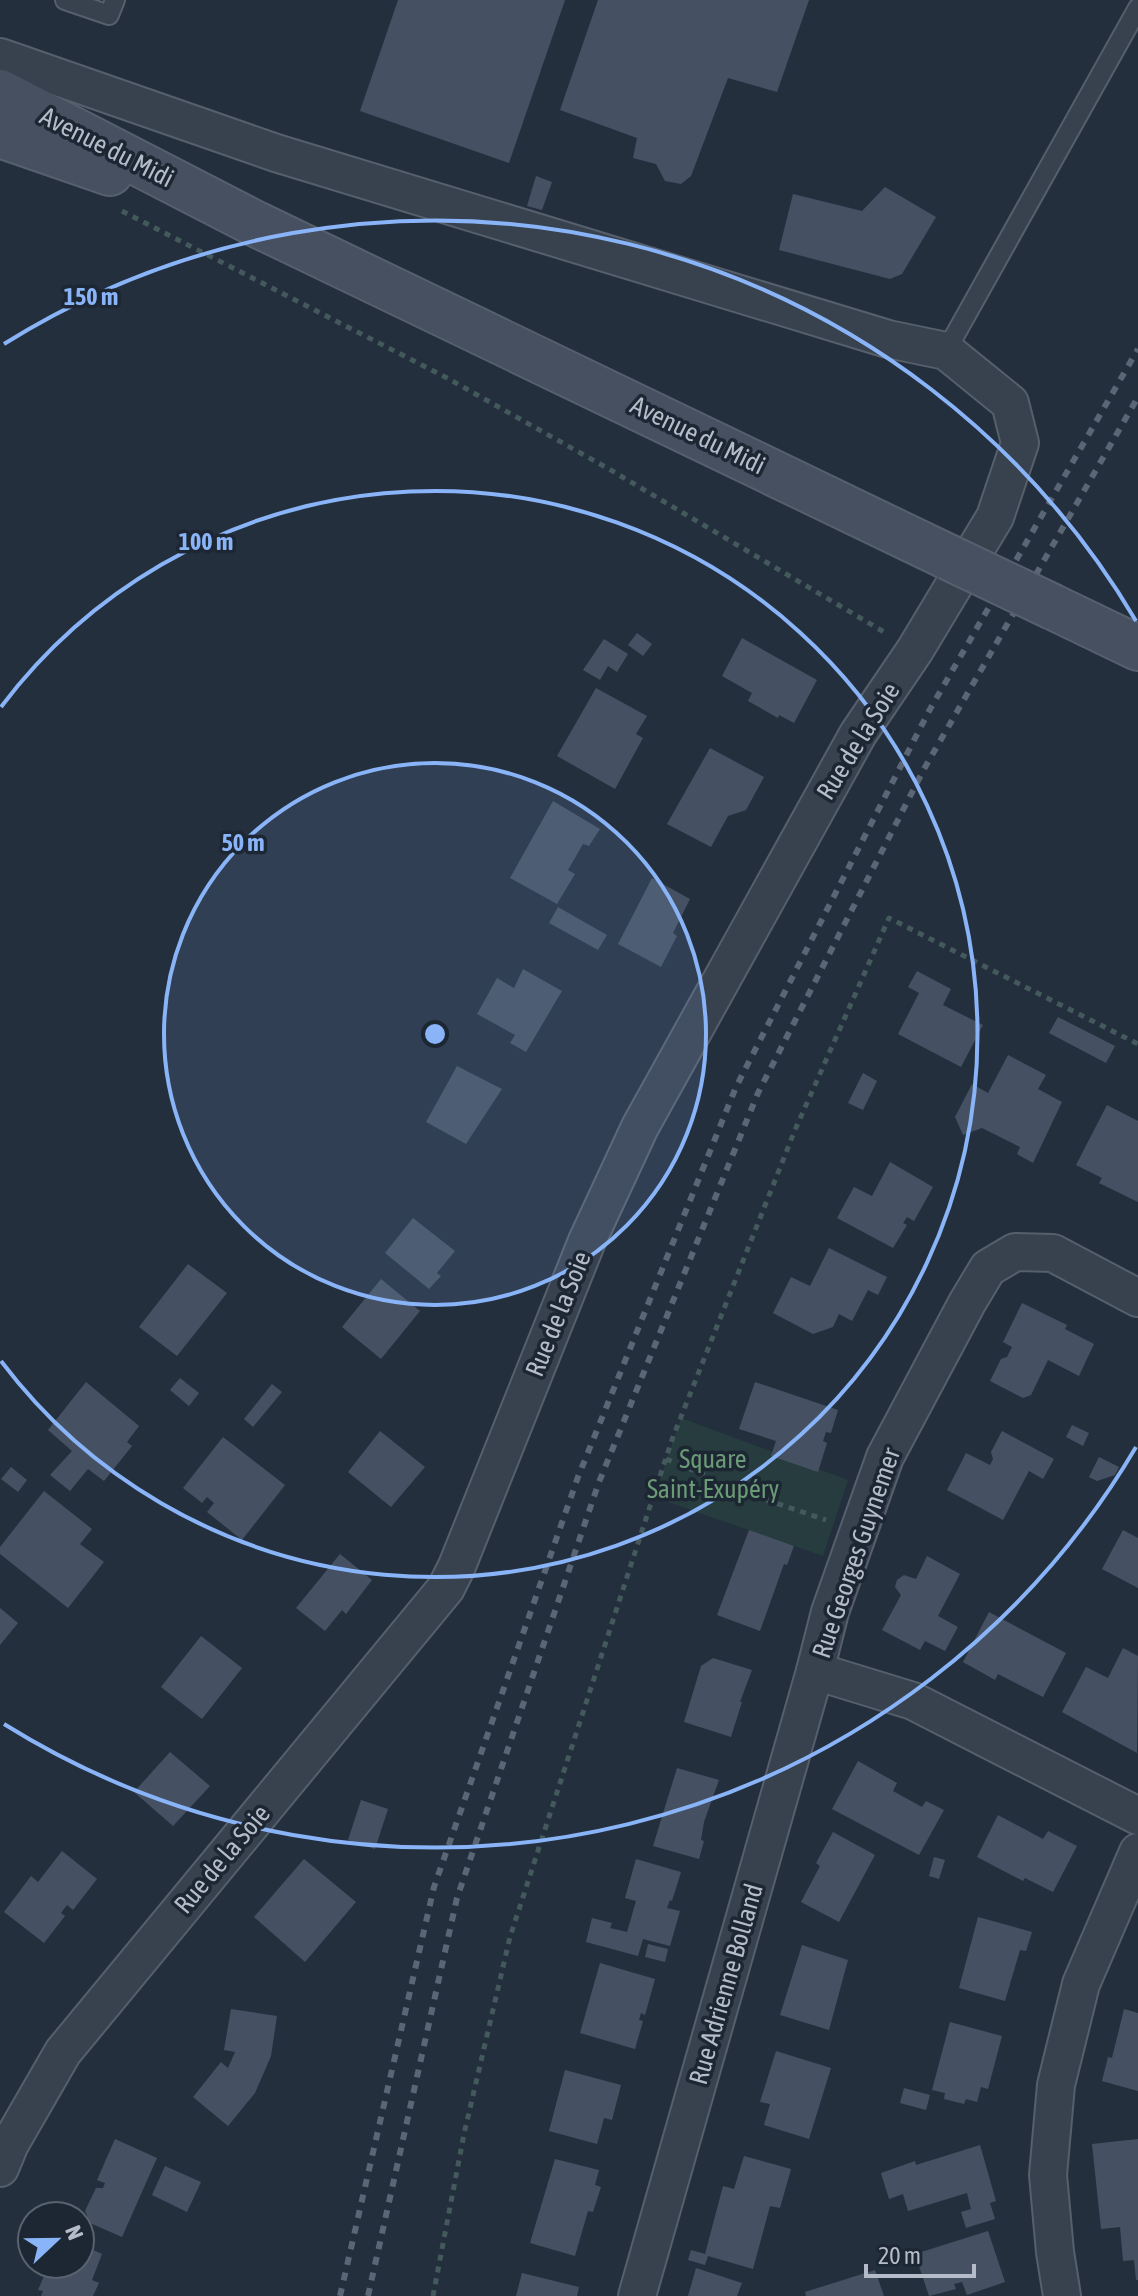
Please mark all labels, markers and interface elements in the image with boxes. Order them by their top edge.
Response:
street label: Avenue du Midi [35,101,179,193]
text: 150 m [64,283,118,310]
street label: Avenue du Midi [626,390,770,480]
text: 100 m [179,528,233,555]
street label: Rue de la Soie [810,677,906,805]
text: 50 m [221,829,265,856]
centre of rings [421,1020,449,1048]
street label: Rue de la Soie [519,1247,597,1381]
park label: Square Saint-Exupéry [647,1444,779,1504]
street label: Rue Georges Guynemer [806,1444,906,1662]
street label: Rue de la Soie [168,1799,276,1919]
street label: Rue Adrienne Bolland [683,1880,769,2088]
north arrow [16,2200,96,2280]
text: N [60,2222,89,2243]
scale bar [866,2228,974,2278]
text: 20 m [878,2242,921,2269]

